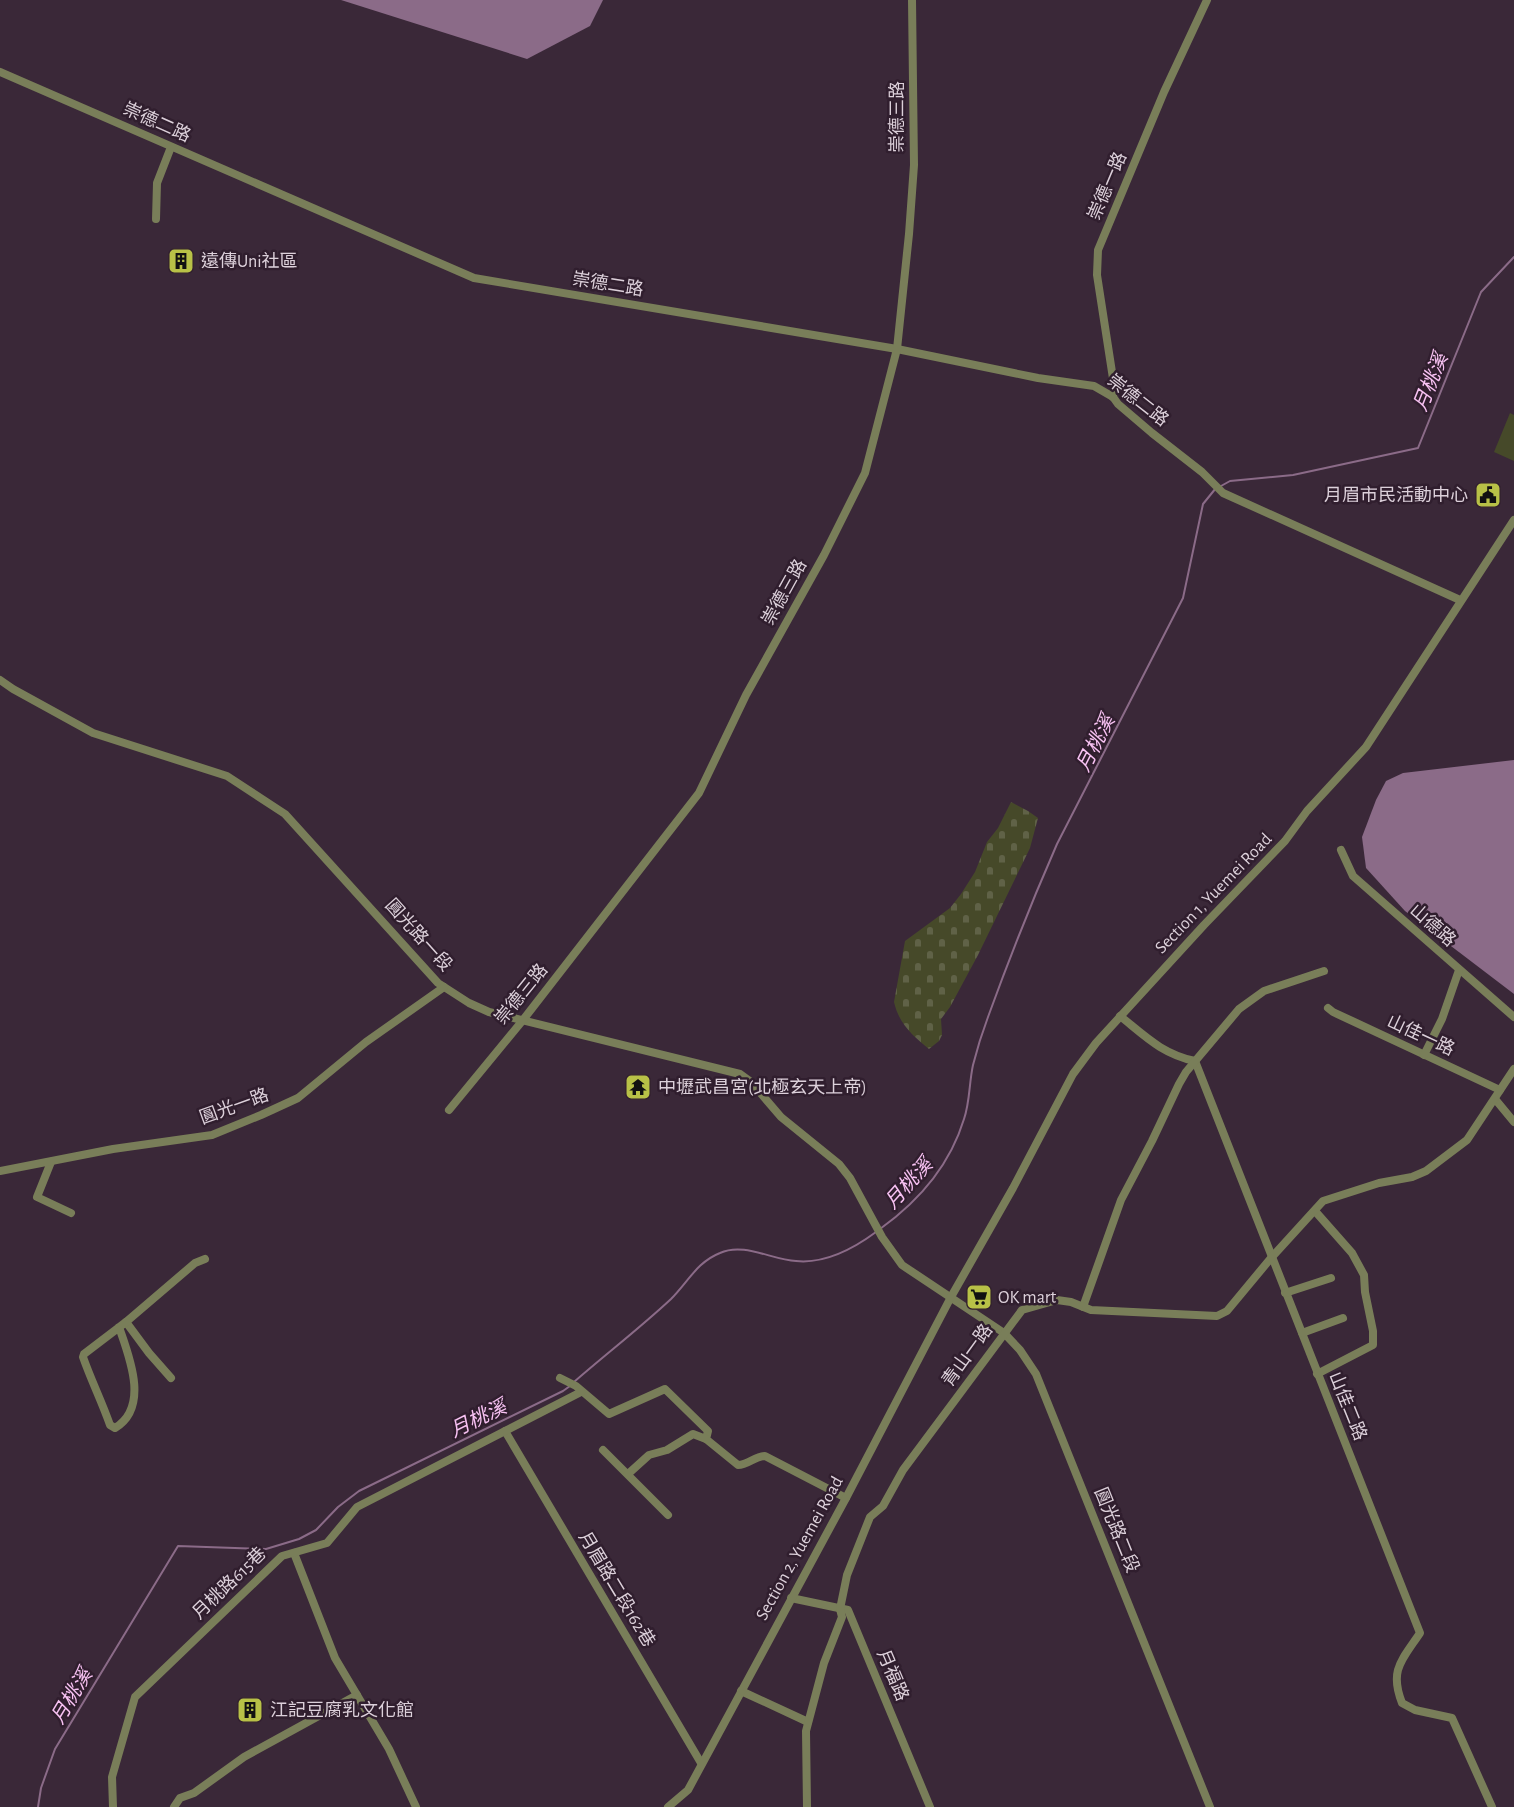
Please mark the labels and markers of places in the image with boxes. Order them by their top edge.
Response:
building icon: 遠傳Uni社區 [166,246,196,276]
place label: 遠傳Uni社區 [201,251,298,271]
public building icon: 月眉市民活動中心 [1473,480,1503,510]
place label: 月眉市民活動中心 [1324,485,1468,505]
temple icon: 中壢武昌宮(北極玄天上帝) [623,1072,653,1102]
place label: 中壢武昌宮(北極玄天上帝) [658,1077,867,1097]
supermarket icon: OK mart [964,1282,994,1312]
place label: OK mart [998,1289,1057,1307]
building icon: 江記豆腐乳文化館 [235,1695,265,1725]
place label: 江記豆腐乳文化館 [270,1700,414,1720]

